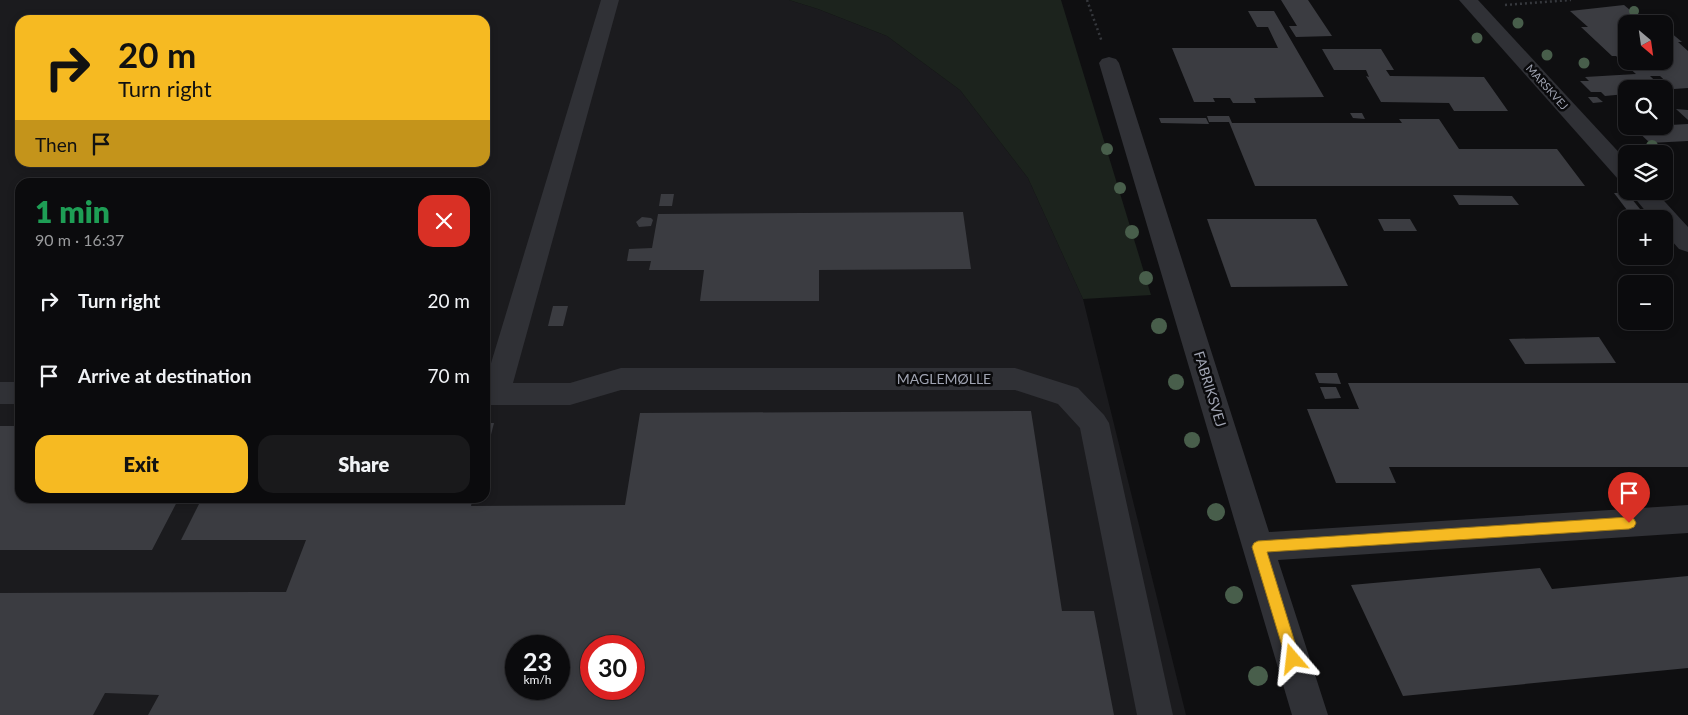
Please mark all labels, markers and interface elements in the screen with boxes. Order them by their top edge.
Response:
north arrow [1618,15,1672,70]
map controls [1618,15,1673,330]
text: 20 m [118,33,196,75]
icon: right [35,35,100,100]
street label: MARSKVEJ [1524,61,1571,112]
text: Turn right [118,75,212,102]
button: search [1618,80,1673,135]
icon: arrive [87,130,115,158]
text: Then [35,133,77,156]
button: layers [1618,145,1673,200]
text: 1 min [35,193,110,229]
button: close [418,195,470,247]
button: + [1618,210,1673,265]
text: 90 m · 16:37 [35,230,124,249]
button: − [1618,275,1673,330]
icon: right [35,287,63,315]
text: Turn right [78,289,160,312]
text: 20 m [427,289,470,312]
street label: FABRIKSVEJ [1191,349,1230,429]
icon: arrive [35,362,63,390]
text: Arrive at destination [78,364,251,387]
text: 70 m [427,364,470,387]
street label: MAGLEMØLLE [897,370,991,387]
button: Exit [35,435,248,493]
button: Share [258,435,470,493]
pin [1608,472,1650,523]
icon: arrive [1615,479,1643,507]
position arrow [1266,632,1318,684]
speed limit sign: 30 [580,635,645,700]
text: 23 [523,646,552,676]
text: km/h [523,672,552,687]

